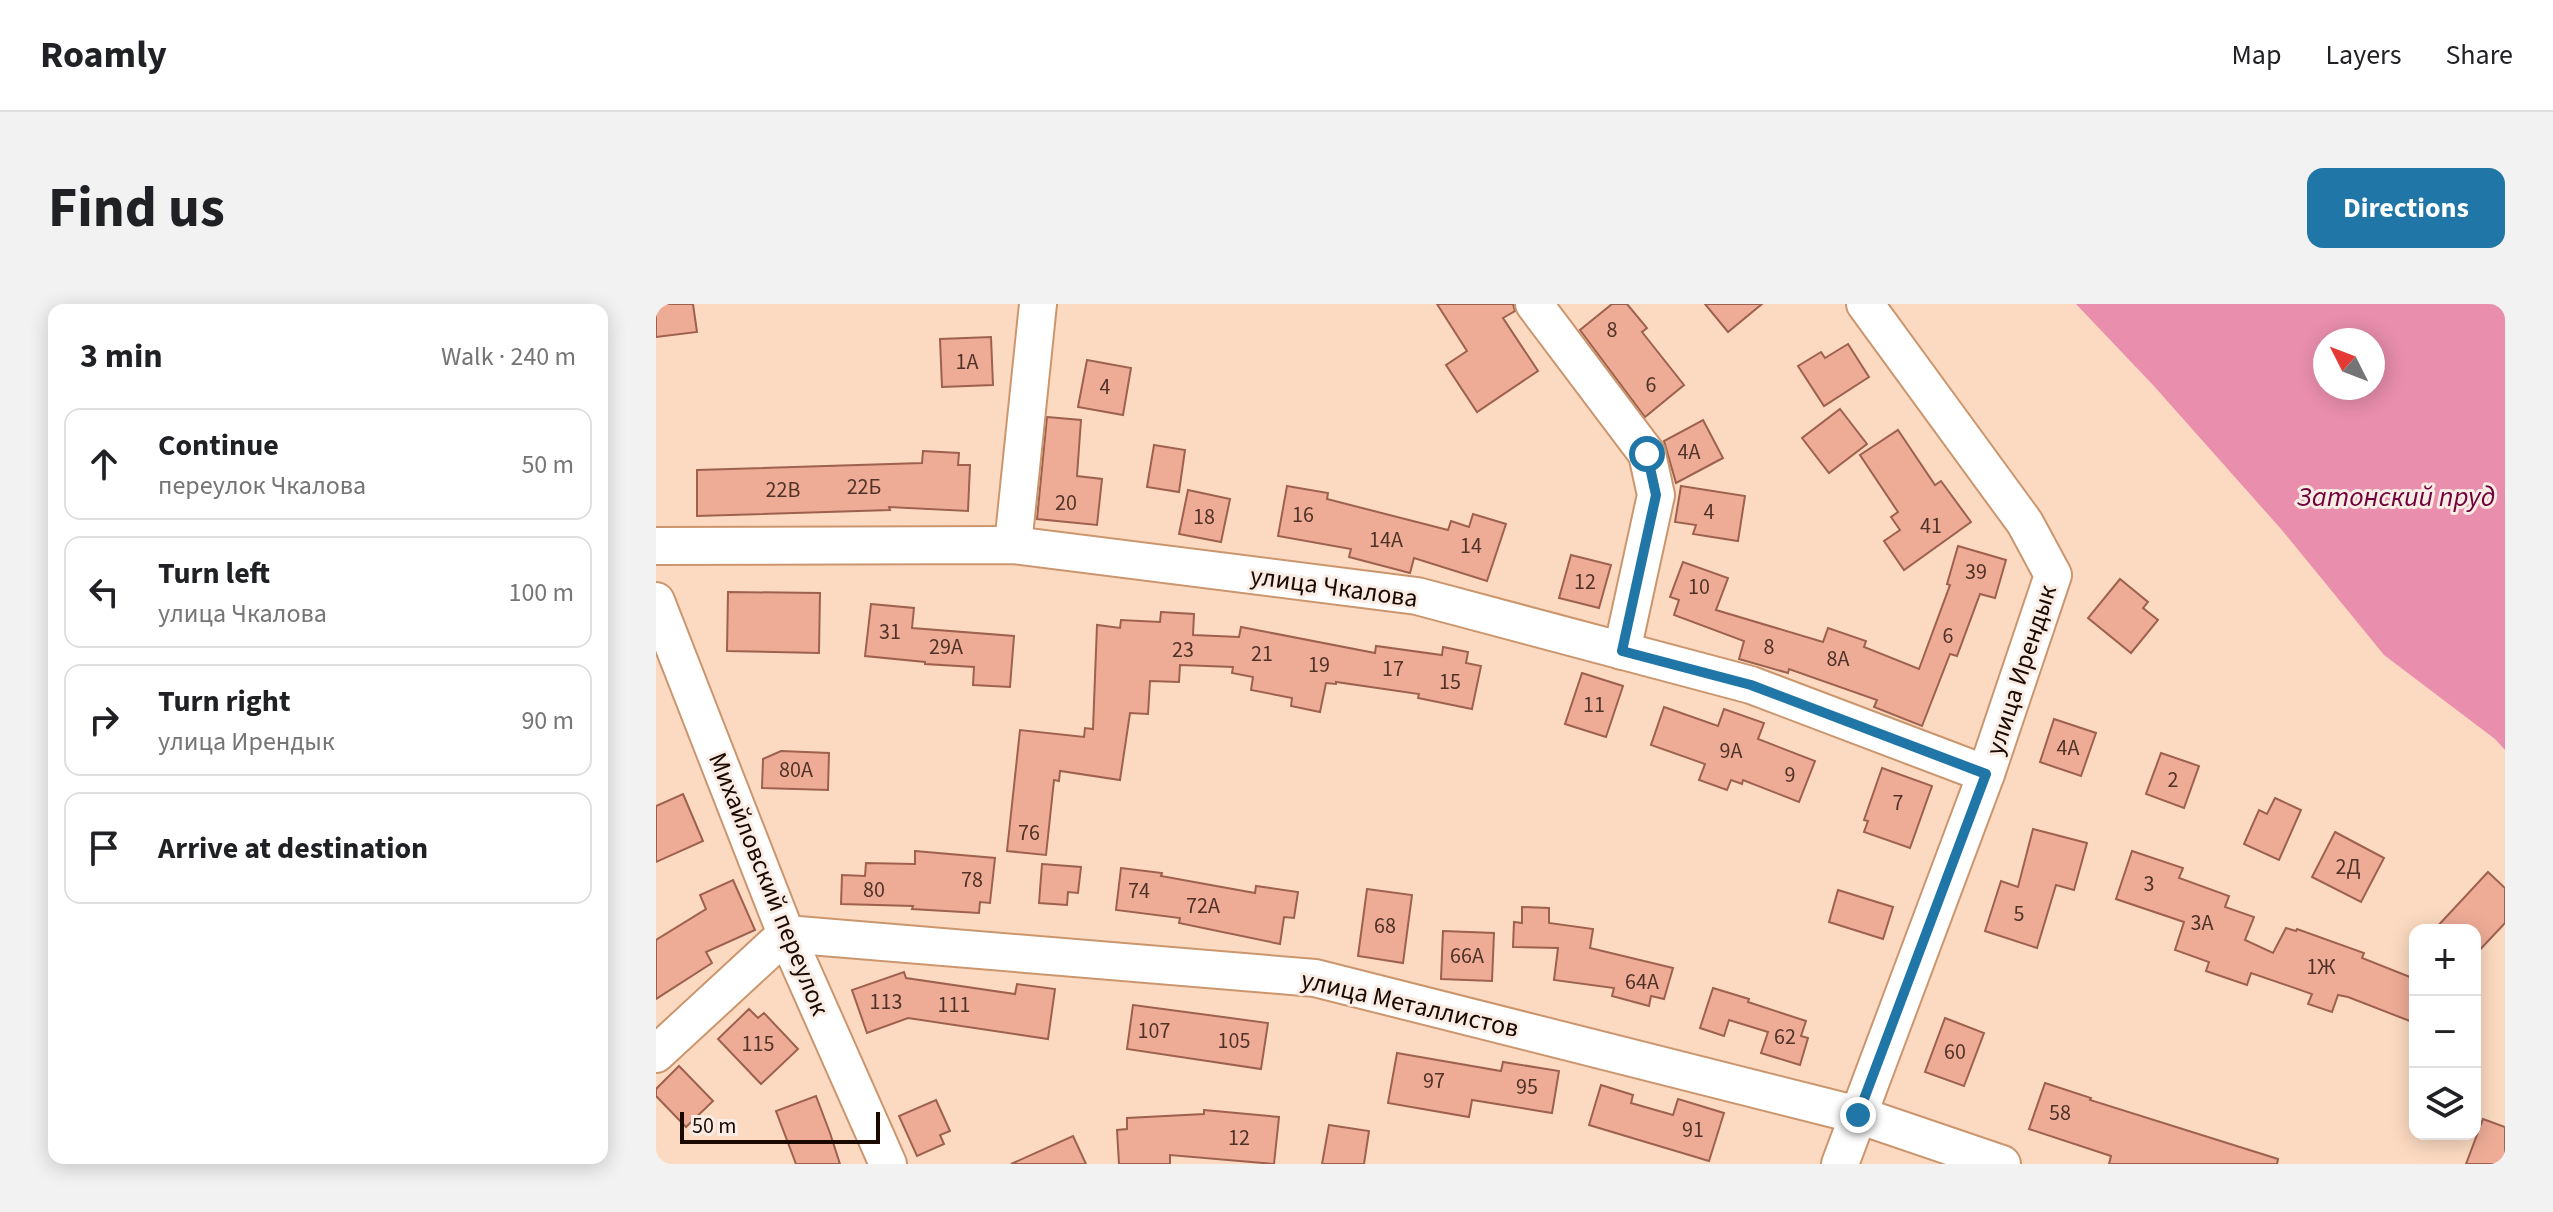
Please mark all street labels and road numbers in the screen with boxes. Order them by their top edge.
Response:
street label: улица Чкалова [1248,557,1420,617]
street label: улица Ирендык [1976,580,2066,760]
street label: Михайловский переулок [699,747,839,1021]
street label: улица Металлистов [1298,961,1522,1047]

